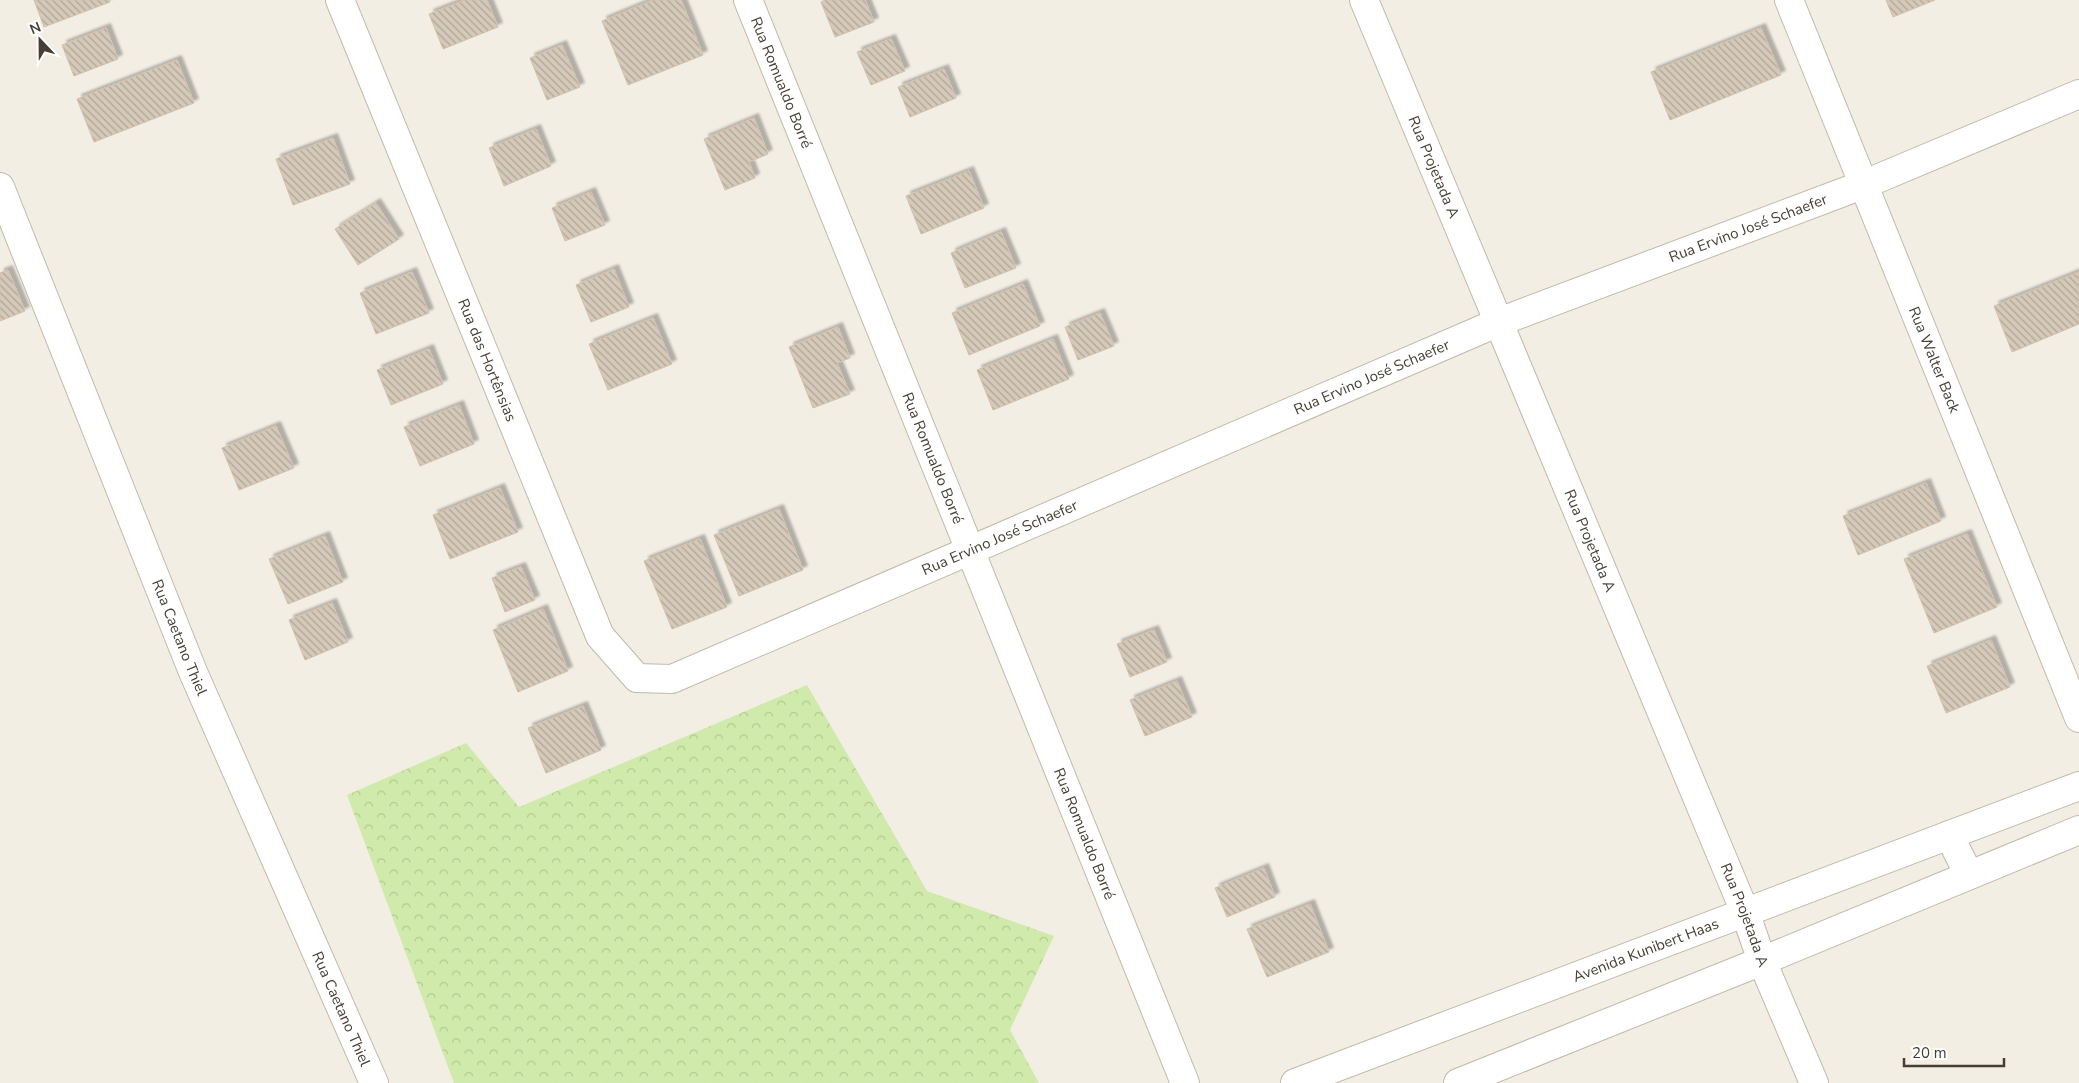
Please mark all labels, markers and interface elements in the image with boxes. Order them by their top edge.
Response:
street label: Rua Romualdo Borré [746,14,817,151]
north arrow [15,15,65,65]
text: N [27,18,44,39]
street label: Rua Projetada A [1403,113,1464,221]
street label: Rua Ervino José Schaefer [1666,189,1831,267]
street label: Rua das Hortênsias [453,296,521,425]
street label: Rua Walter Back [1904,304,1965,416]
street label: Rua Ervino José Schaefer [1290,334,1453,419]
street label: Rua Romualdo Borré [897,389,968,527]
street label: Rua Projetada A [1560,486,1620,595]
street label: Rua Ervino José Schaefer [919,495,1081,580]
street label: Rua Caetano Thiel [147,577,212,699]
street label: Rua Romualdo Borré [1049,765,1120,902]
street label: Rua Projetada A [1716,860,1773,970]
street label: Avenida Kunibert Haas [1570,913,1722,987]
street label: Rua Caetano Thiel [307,948,376,1070]
scale bar [1904,1036,2004,1068]
text: 20 m [1912,1043,1947,1063]

